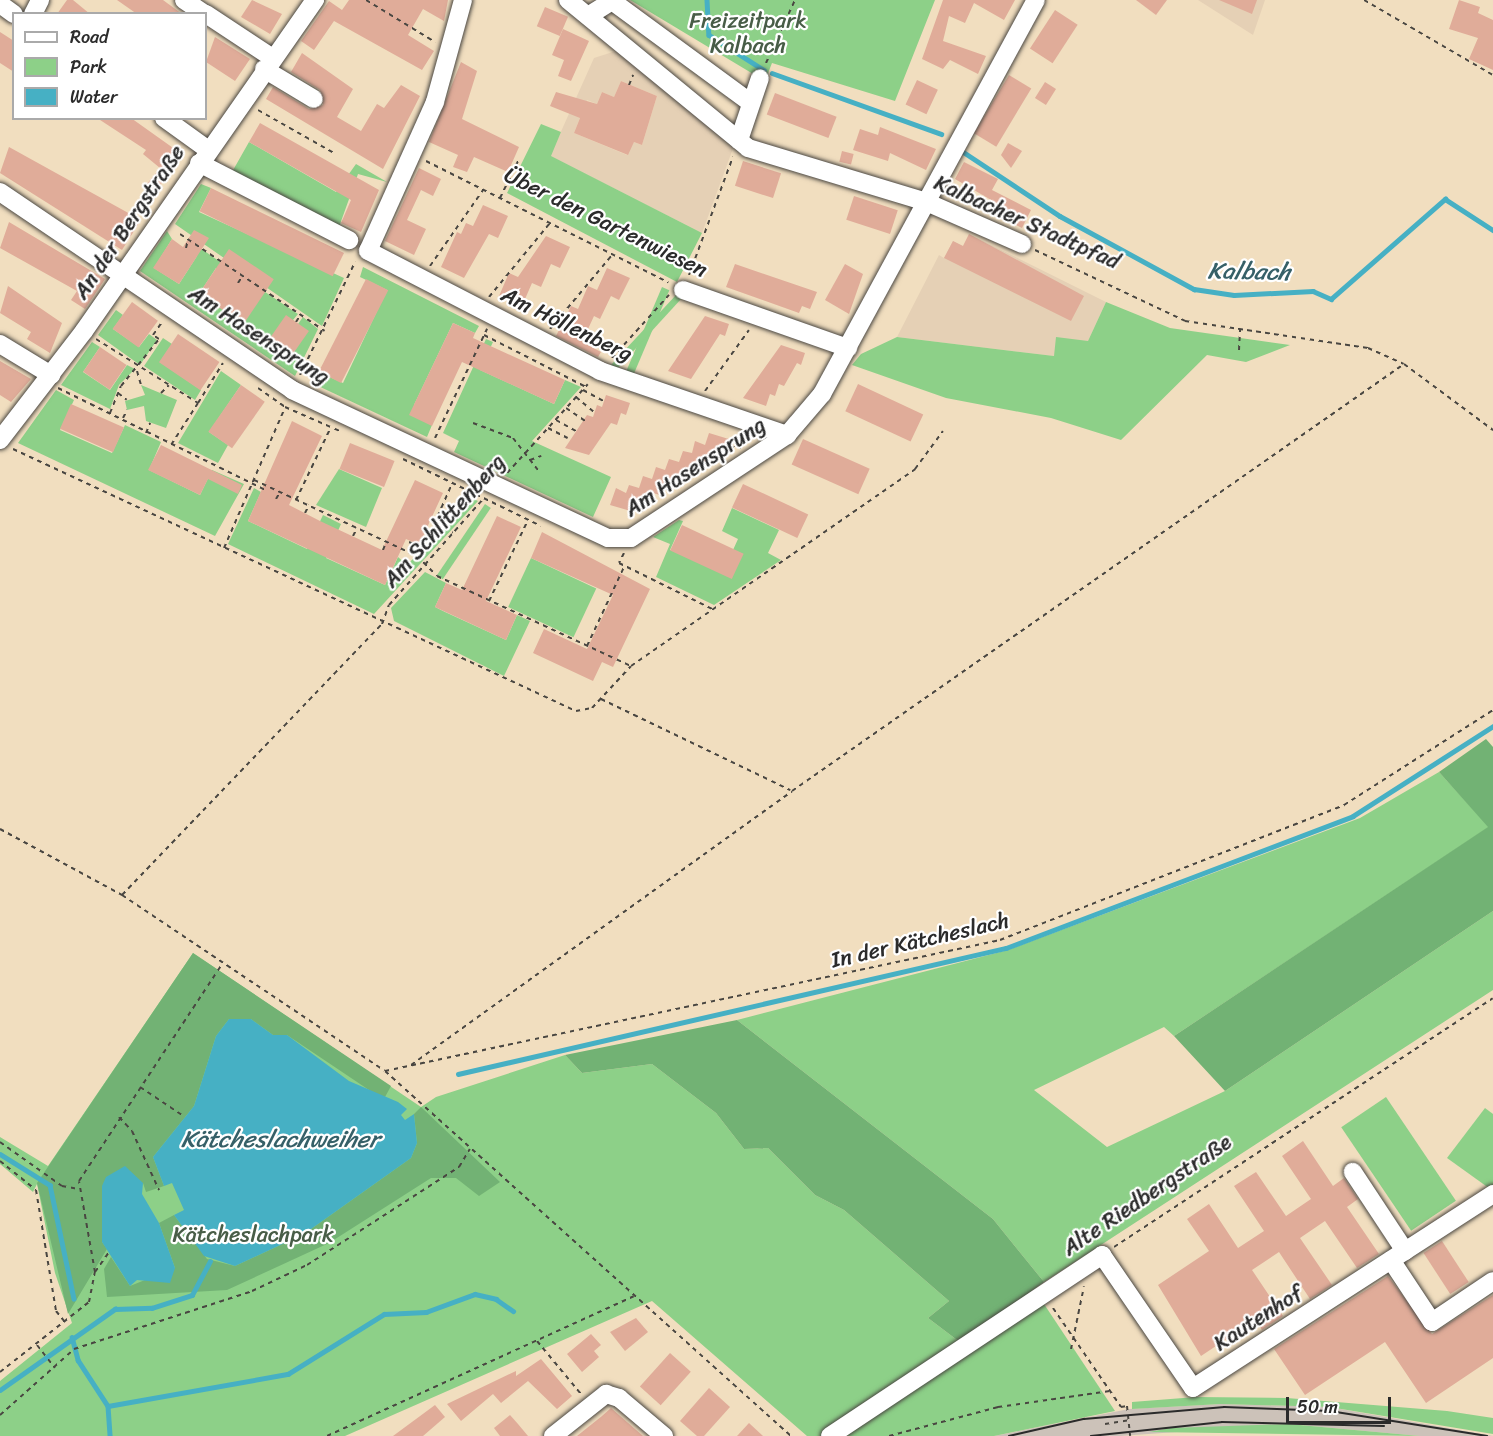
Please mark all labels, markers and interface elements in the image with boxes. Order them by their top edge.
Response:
park label: Freizeitpark Kalbach [689,7,807,58]
legend [12,12,207,120]
text: Road [70,21,109,53]
text: Park [70,51,107,83]
text: Water [70,81,117,113]
street label: An der Bergstraße [68,140,190,304]
street label: Über den Gartenwiesen [499,161,713,283]
street label: Kalbacher Stadtpfad [930,169,1124,275]
water label: Kalbach [1207,257,1291,287]
street label: Am Hasensprung [184,280,334,390]
street label: Am Höllenberg [497,281,637,367]
street label: Am Hasensprung [620,412,770,522]
street label: Am Schlittenberg [377,449,511,593]
street label: In der Kätcheslach [828,907,1012,973]
water label: Kätcheslachweiher [181,1126,379,1154]
street label: Alte Riedbergstraße [1058,1129,1236,1261]
park label: Kätcheslachpark [172,1222,334,1248]
street label: Kautenhof [1209,1279,1307,1357]
scale bar [1289,1385,1394,1423]
text: 50 m [1297,1391,1338,1423]

